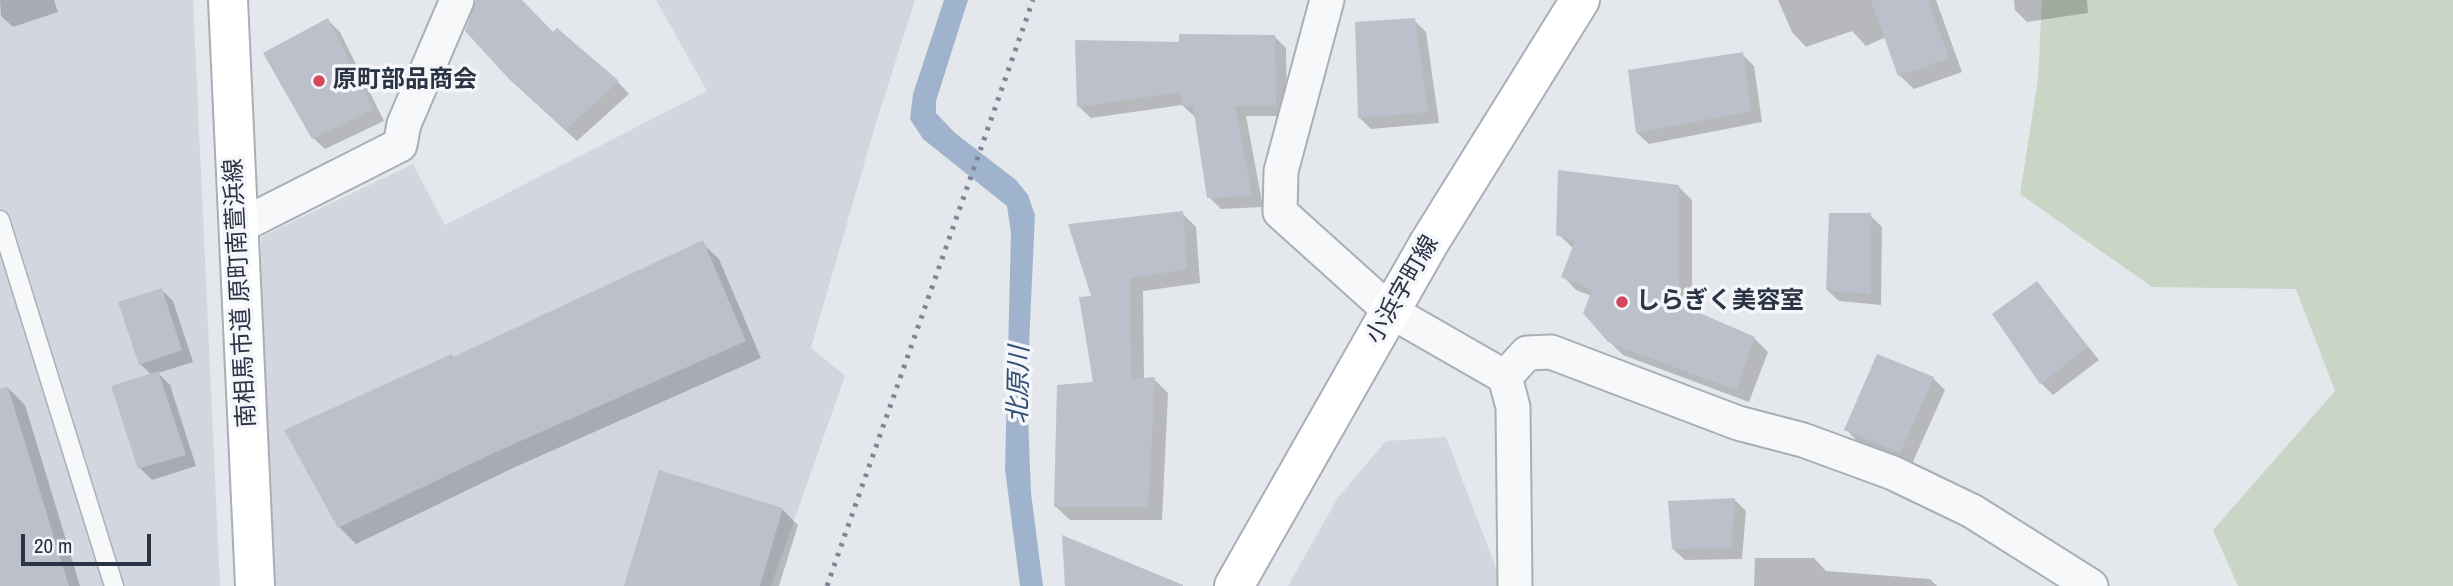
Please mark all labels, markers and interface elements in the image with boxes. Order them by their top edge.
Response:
place label: 原町部品商会 [333,67,477,95]
marker: 原町部品商会 [311,73,327,89]
street label: 南相馬市道 原町南萱浜線 [220,158,262,428]
street label: 小浜字町線 [1361,231,1445,349]
place label: しらぎく美容室 [1636,288,1804,316]
marker: しらぎく美容室 [1614,294,1630,310]
water label: 北原川 [1004,346,1036,424]
scale bar [24,520,154,564]
text: 20 m [34,531,72,560]

